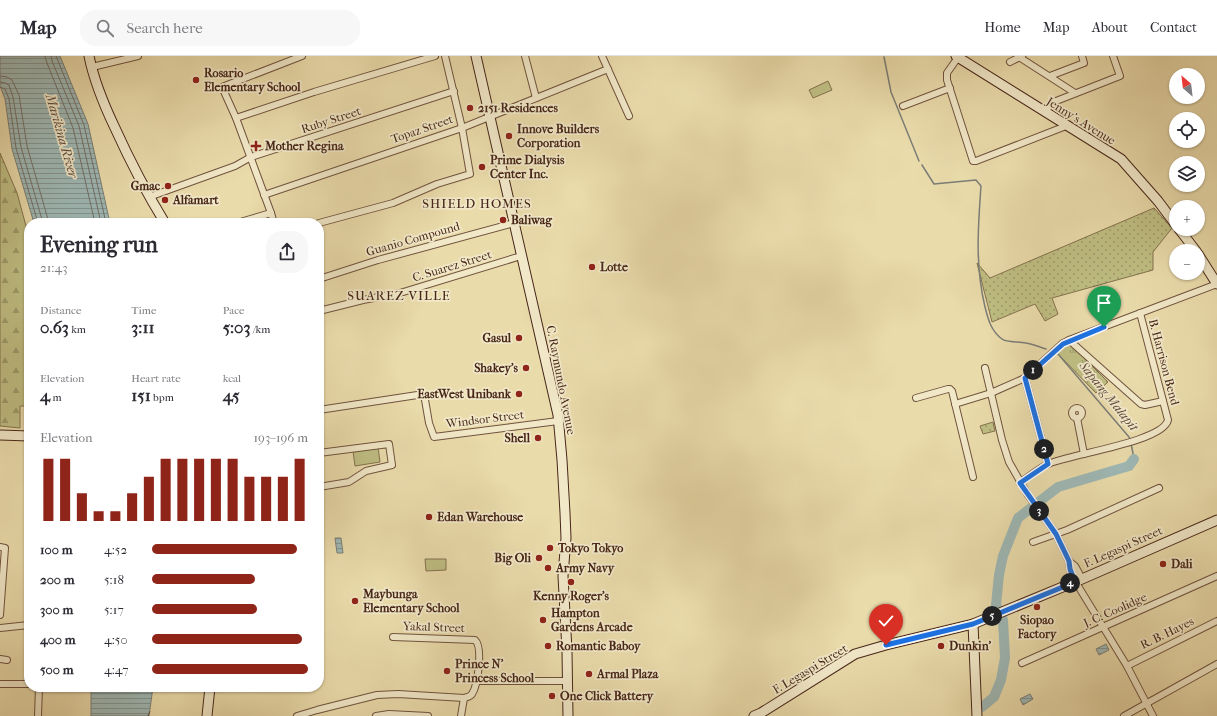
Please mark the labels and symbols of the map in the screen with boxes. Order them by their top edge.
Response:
place label: Rosario Elementary School [204,66,301,95]
north arrow [1169,68,1205,104]
marker: Rosario Elementary School [191,75,201,85]
water label: Marikina River [43,92,81,181]
street label: Jenny's Avenue [1043,94,1118,148]
place label: 2151 Residences [478,101,558,115]
marker: 2151 Residences [465,103,475,113]
street label: Ruby Street [299,104,363,136]
street label: Topaz Street [389,112,456,146]
place label: Innove Builders Corporation [517,122,600,151]
marker: Innove Builders Corporation [504,131,514,141]
place label: Mother Regina [264,139,344,154]
marker: Mother Regina [250,140,262,152]
place label: Prime Dialysis Center Inc. [490,153,565,181]
marker: Prime Dialysis Center Inc. [477,162,487,172]
place label: Gmac [131,179,161,193]
marker: Gmac [163,181,173,191]
place label: Alfamart [172,193,219,207]
marker: Alfamart [160,195,170,205]
district label: SHIELD HOMES [422,196,532,211]
place label: Baliwag [511,213,552,228]
marker: Baliwag [498,215,508,225]
street label: Guanio Compound [365,219,462,259]
street label: C. Suarez Street [411,247,494,285]
place label: Lotte [600,260,628,274]
marker: Lotte [587,262,597,272]
pin [1087,286,1121,327]
district label: SUAREZ VILLE [347,288,451,303]
street label: B. Harrison Bend [1146,317,1182,407]
street label: C. Raymundo Avenue [544,324,578,436]
place label: Gasul [482,331,512,345]
marker: Gasul [514,333,524,343]
water label: Sapang Malapit [1076,358,1142,434]
pin: 1 [1023,360,1043,380]
place label: Shakey's [474,361,519,376]
marker: Shakey's [521,363,531,373]
place label: EastWest Unibank [417,387,512,401]
marker: EastWest Unibank [514,389,524,399]
street label: Windsor Street [444,407,526,431]
place label: Shell [505,431,531,445]
marker: Shell [533,433,543,443]
pin: 2 [1034,439,1054,459]
pin: 3 [1029,501,1049,521]
place label: Edan Warehouse [437,510,523,524]
marker: Edan Warehouse [424,512,434,522]
street label: F. Legaspi Street [1081,523,1165,571]
place label: Tokyo Tokyo [557,541,623,556]
marker: Tokyo Tokyo [545,543,555,553]
place label: Big Oli [494,551,531,566]
marker: Big Oli [534,553,544,563]
place label: Dali [1171,557,1193,571]
marker: Dali [1158,559,1168,569]
place label: Army Navy [555,561,615,576]
marker: Army Navy [543,563,553,573]
pin: 4 [1060,573,1080,593]
marker: Kenny Roger's [566,577,576,587]
place label: Maybunga Elementary School [362,587,460,616]
place label: Kenny Roger's [533,589,610,604]
street label: J. C. Coolidge [1080,590,1149,631]
marker: Maybunga Elementary School [350,596,360,606]
marker: Siopao Factory [1032,602,1042,612]
pin [869,604,903,645]
place label: Hampton Gardens Arcade [551,606,633,634]
pin: 5 [982,606,1002,626]
place label: Siopao Factory [1017,613,1057,642]
street label: R. B. Hayes [1138,614,1197,652]
marker: Hampton Gardens Arcade [538,615,548,625]
street label: Yakal Street [402,619,466,635]
place label: Romantic Baboy [556,639,641,654]
place label: Dunkin' [949,639,992,653]
marker: Romantic Baboy [543,641,553,651]
street label: F. Legaspi Street [770,641,851,697]
marker: Dunkin' [936,641,946,651]
place label: Prince N' Princess School [455,657,535,685]
marker: Prince N' Princess School [442,666,452,676]
place label: Armal Plaza [596,667,659,681]
marker: Armal Plaza [584,669,594,679]
place label: One Click Battery [560,689,654,704]
marker: One Click Battery [547,691,557,701]

